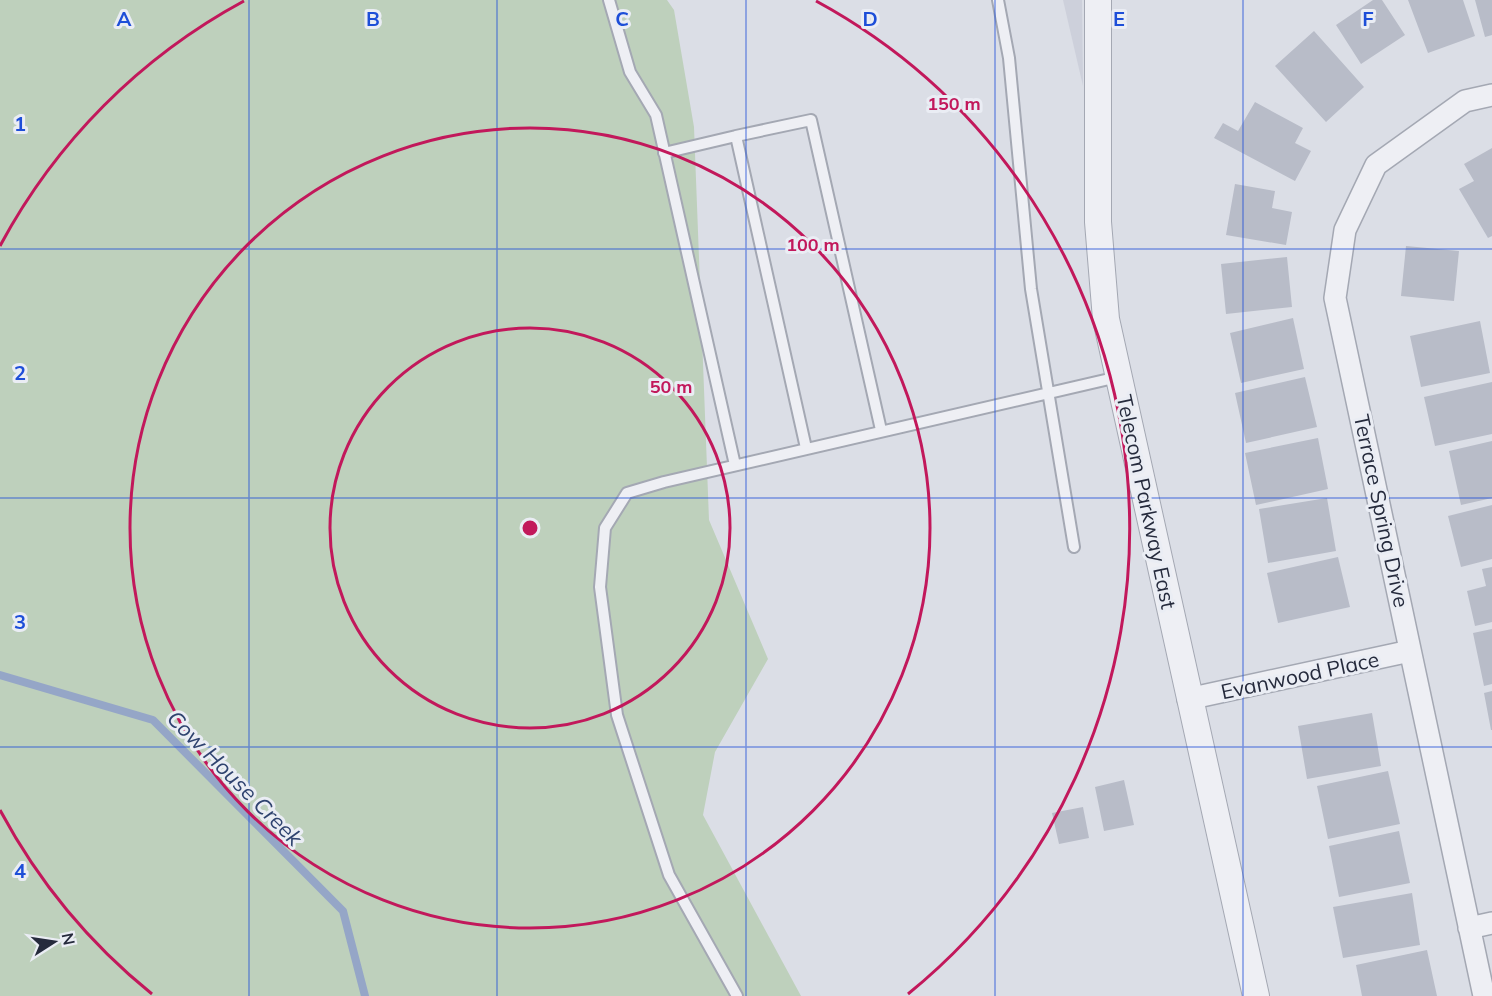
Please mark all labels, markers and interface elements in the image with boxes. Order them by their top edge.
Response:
text: A [117,6,132,31]
text: B [366,6,380,31]
text: C [615,6,629,31]
text: D [862,6,878,31]
text: E [1113,6,1125,31]
text: F [1362,6,1374,31]
text: 150 m [927,92,981,115]
text: 1 [14,111,26,136]
text: 100 m [786,233,840,256]
text: 2 [14,360,26,385]
text: 50 m [650,375,692,398]
street label: Telecom Parkway East [1112,392,1182,611]
street label: Terrace Spring Drive [1349,412,1415,610]
centre of rings [520,518,540,538]
text: 3 [14,609,26,634]
street label: Evanwood Place [1218,646,1381,704]
water label: Cow House Creek [161,704,309,852]
text: 4 [14,858,26,883]
north arrow [24,912,84,972]
text: N [58,931,80,947]

